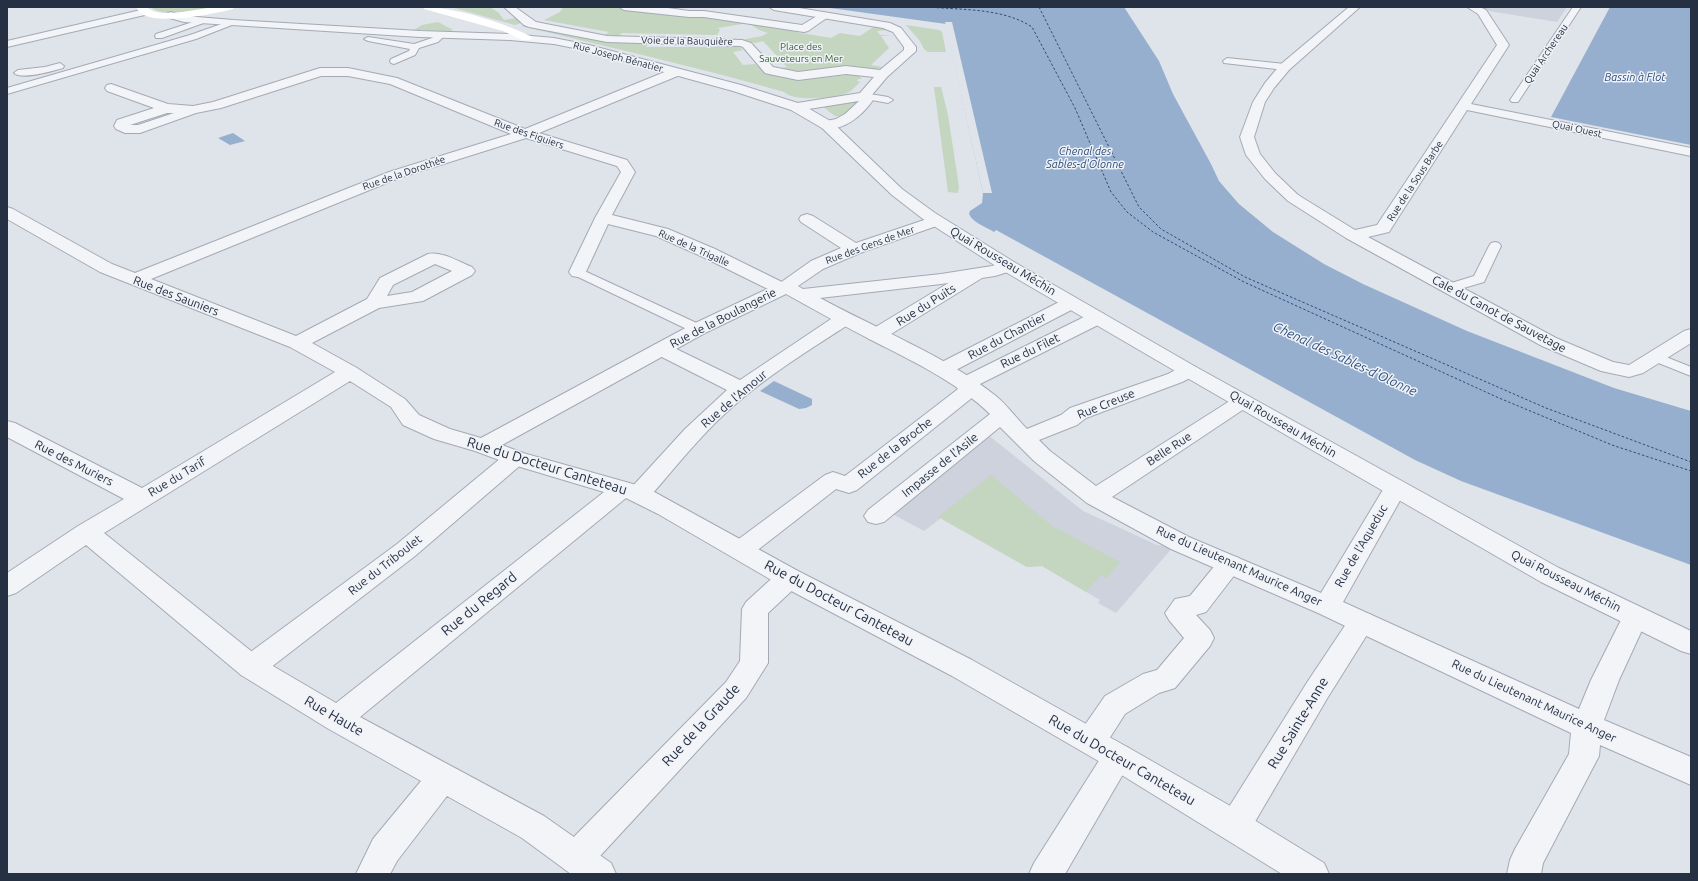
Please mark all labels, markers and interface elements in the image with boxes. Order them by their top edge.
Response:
street label: Quai Archereau [1522,22,1570,86]
street label: Voie de la Bauquière [641,34,733,48]
street label: Rue Joseph Bénatier [572,39,664,75]
park label: Place des Sauveteurs en Mer [759,41,843,64]
water label: Bassin à Flot [1605,70,1665,84]
street label: Rue des Figuiers [493,116,565,152]
street label: Quai Ouest [1551,118,1603,140]
street label: Rue de la Sous Barbe [1384,138,1446,224]
water label: Chenal des Sables-d'Olonne [1046,144,1124,170]
street label: Rue de la Dorothée [361,153,447,193]
street label: Rue des Gens de Mer [824,223,916,267]
street label: Quai Rousseau Méchin [947,224,1059,298]
street label: Rue de la Trigalle [657,227,731,269]
street label: Cale du Canot de Sauvetage [1429,272,1569,356]
street label: Rue des Sauniers [131,273,221,319]
street label: Rue du Puits [894,281,958,329]
street label: Rue de la Boulangerie [667,285,779,351]
street label: Rue du Chantier [965,309,1049,363]
water label: Chenal des Sables-d'Olonne [1271,319,1419,399]
street label: Rue du Filet [998,330,1062,372]
street label: Rue de l'Amour [698,367,770,431]
street label: Rue Creuse [1075,386,1137,422]
street label: Quai Rousseau Méchin [1227,387,1339,461]
street label: Rue de la Broche [855,414,935,482]
street label: Belle Rue [1144,429,1194,469]
street label: Impasse de l'Asile [899,430,981,500]
street label: Rue du Docteur Canteteau [465,434,629,498]
street label: Rue des Muriers [32,437,116,489]
street label: Rue du Tarif [146,454,208,500]
street label: Rue de l'Aqueduc [1331,502,1391,590]
street label: Rue du Lieutenant Maurice Anger [1154,523,1324,609]
street label: Rue du Triboulet [345,532,425,598]
street label: Quai Rousseau Méchin [1509,547,1623,615]
street label: Rue du Docteur Canteteau [761,556,917,650]
street label: Rue du Regard [438,568,520,640]
street label: Rue du Lieutenant Maurice Anger [1449,656,1619,746]
street label: Rue Sainte-Anne [1264,674,1332,772]
street label: Rue de la Graude [659,680,743,770]
street label: Rue Haute [301,692,367,740]
street label: Rue du Docteur Canteteau [1046,711,1198,809]

